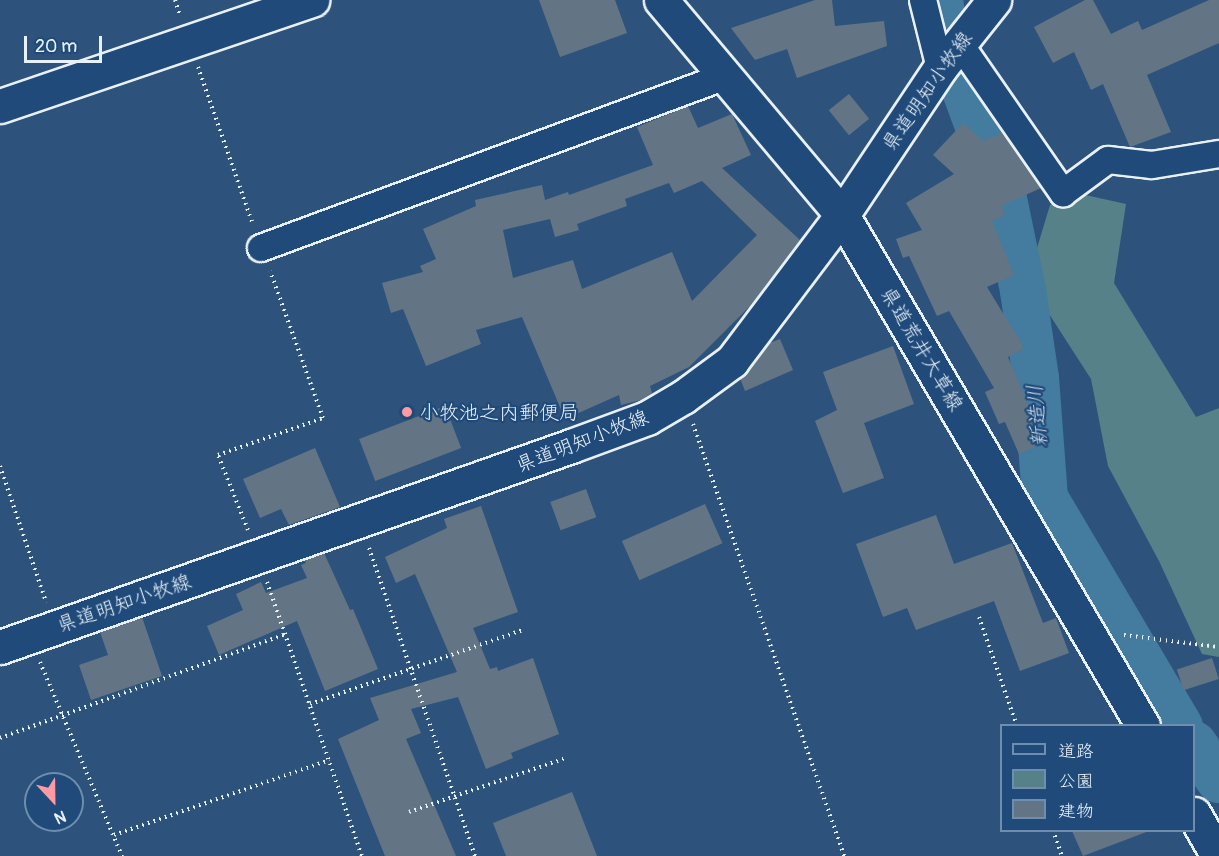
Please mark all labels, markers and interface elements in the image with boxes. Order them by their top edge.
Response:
scale bar [27,24,105,62]
street label: 県道明知小牧線 [877,27,977,155]
text: 20 m [35,35,77,58]
street label: 県道荒井大草線 [876,283,968,415]
water label: 新造川 [1023,384,1053,448]
place label: 小牧池之内郵便局 [419,400,579,424]
marker: 小牧池之内郵便局 [400,405,414,419]
street label: 県道明知小牧線 [512,405,652,477]
street label: 県道明知小牧線 [54,569,194,637]
legend [1000,724,1195,832]
text: 道路 [1058,740,1094,763]
text: 公園 [1058,770,1094,793]
north arrow [24,772,84,832]
text: 建物 [1058,800,1094,823]
text: N [51,806,69,828]

